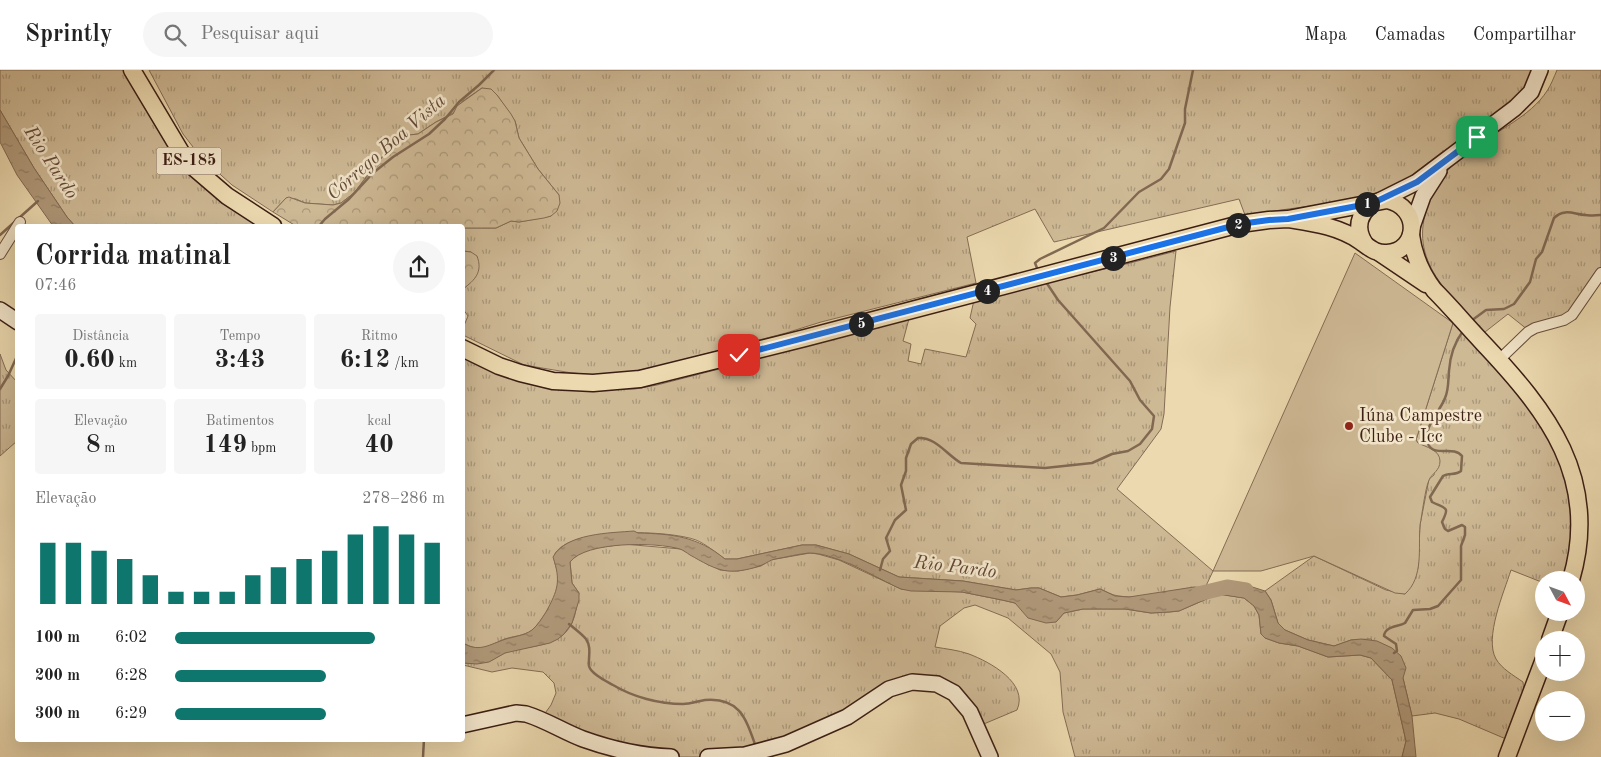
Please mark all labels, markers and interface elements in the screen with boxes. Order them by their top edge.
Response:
search box [143,12,493,57]
icon: search [161,21,189,49]
text: Sprintly [25,23,113,47]
text: Pesquisar aqui [201,25,319,44]
text: Mapa [1305,26,1347,44]
text: Camadas [1375,26,1445,44]
text: Compartilhar [1473,26,1576,44]
water label: Córrego Boa Vista [324,91,450,205]
pin [1456,116,1498,158]
water label: Rio Pardo [19,122,81,203]
icon: arrive [1463,123,1491,151]
road number: ES-185 [156,148,222,174]
pin: 1 [1354,192,1380,216]
text: 1 [1363,197,1372,211]
pin: 2 [1226,212,1250,238]
text: 2 [1234,218,1243,232]
button: share [393,241,445,293]
text: Corrida matinal [35,243,231,271]
pin: 3 [1100,246,1126,270]
text: 3 [1109,251,1118,265]
text: 07:46 [35,278,77,294]
pin: 4 [974,278,1000,304]
text: 4 [983,284,992,298]
pin: 5 [848,312,874,336]
text: 5 [857,317,866,331]
text: Distância [72,329,129,343]
text: Tempo [220,329,260,343]
text: Ritmo [361,329,398,343]
pin [718,334,760,376]
icon: check [725,341,753,369]
text: 0.60 [64,348,115,373]
text: 3:43 [215,348,265,373]
text: 6:12 [340,348,390,373]
text: km [115,356,137,370]
text: /km [390,356,419,370]
place label: Iúna Campestre Clube - Icc [1359,407,1482,446]
text: Elevação [74,414,128,428]
text: Batimentos [206,414,274,428]
text: kcal [367,414,391,428]
marker: Iúna Campestre Clube - Icc [1343,420,1355,432]
text: 8 [86,433,100,458]
text: 149 [204,433,247,458]
text: 40 [365,433,394,458]
text: m [100,441,115,455]
text: bpm [247,441,276,455]
text: Elevação [35,491,96,507]
text: 278–286 m [362,491,445,507]
water label: Rio Pardo [912,553,998,583]
north arrow [1535,571,1585,621]
map controls [1535,571,1585,741]
text: 100 m [35,630,80,646]
text: 6:02 [115,630,147,646]
button: + [1535,631,1585,681]
text: 200 m [35,668,80,684]
text: 6:28 [115,668,147,684]
button: − [1535,691,1585,741]
text: 300 m [35,706,80,722]
text: 6:29 [115,706,147,722]

